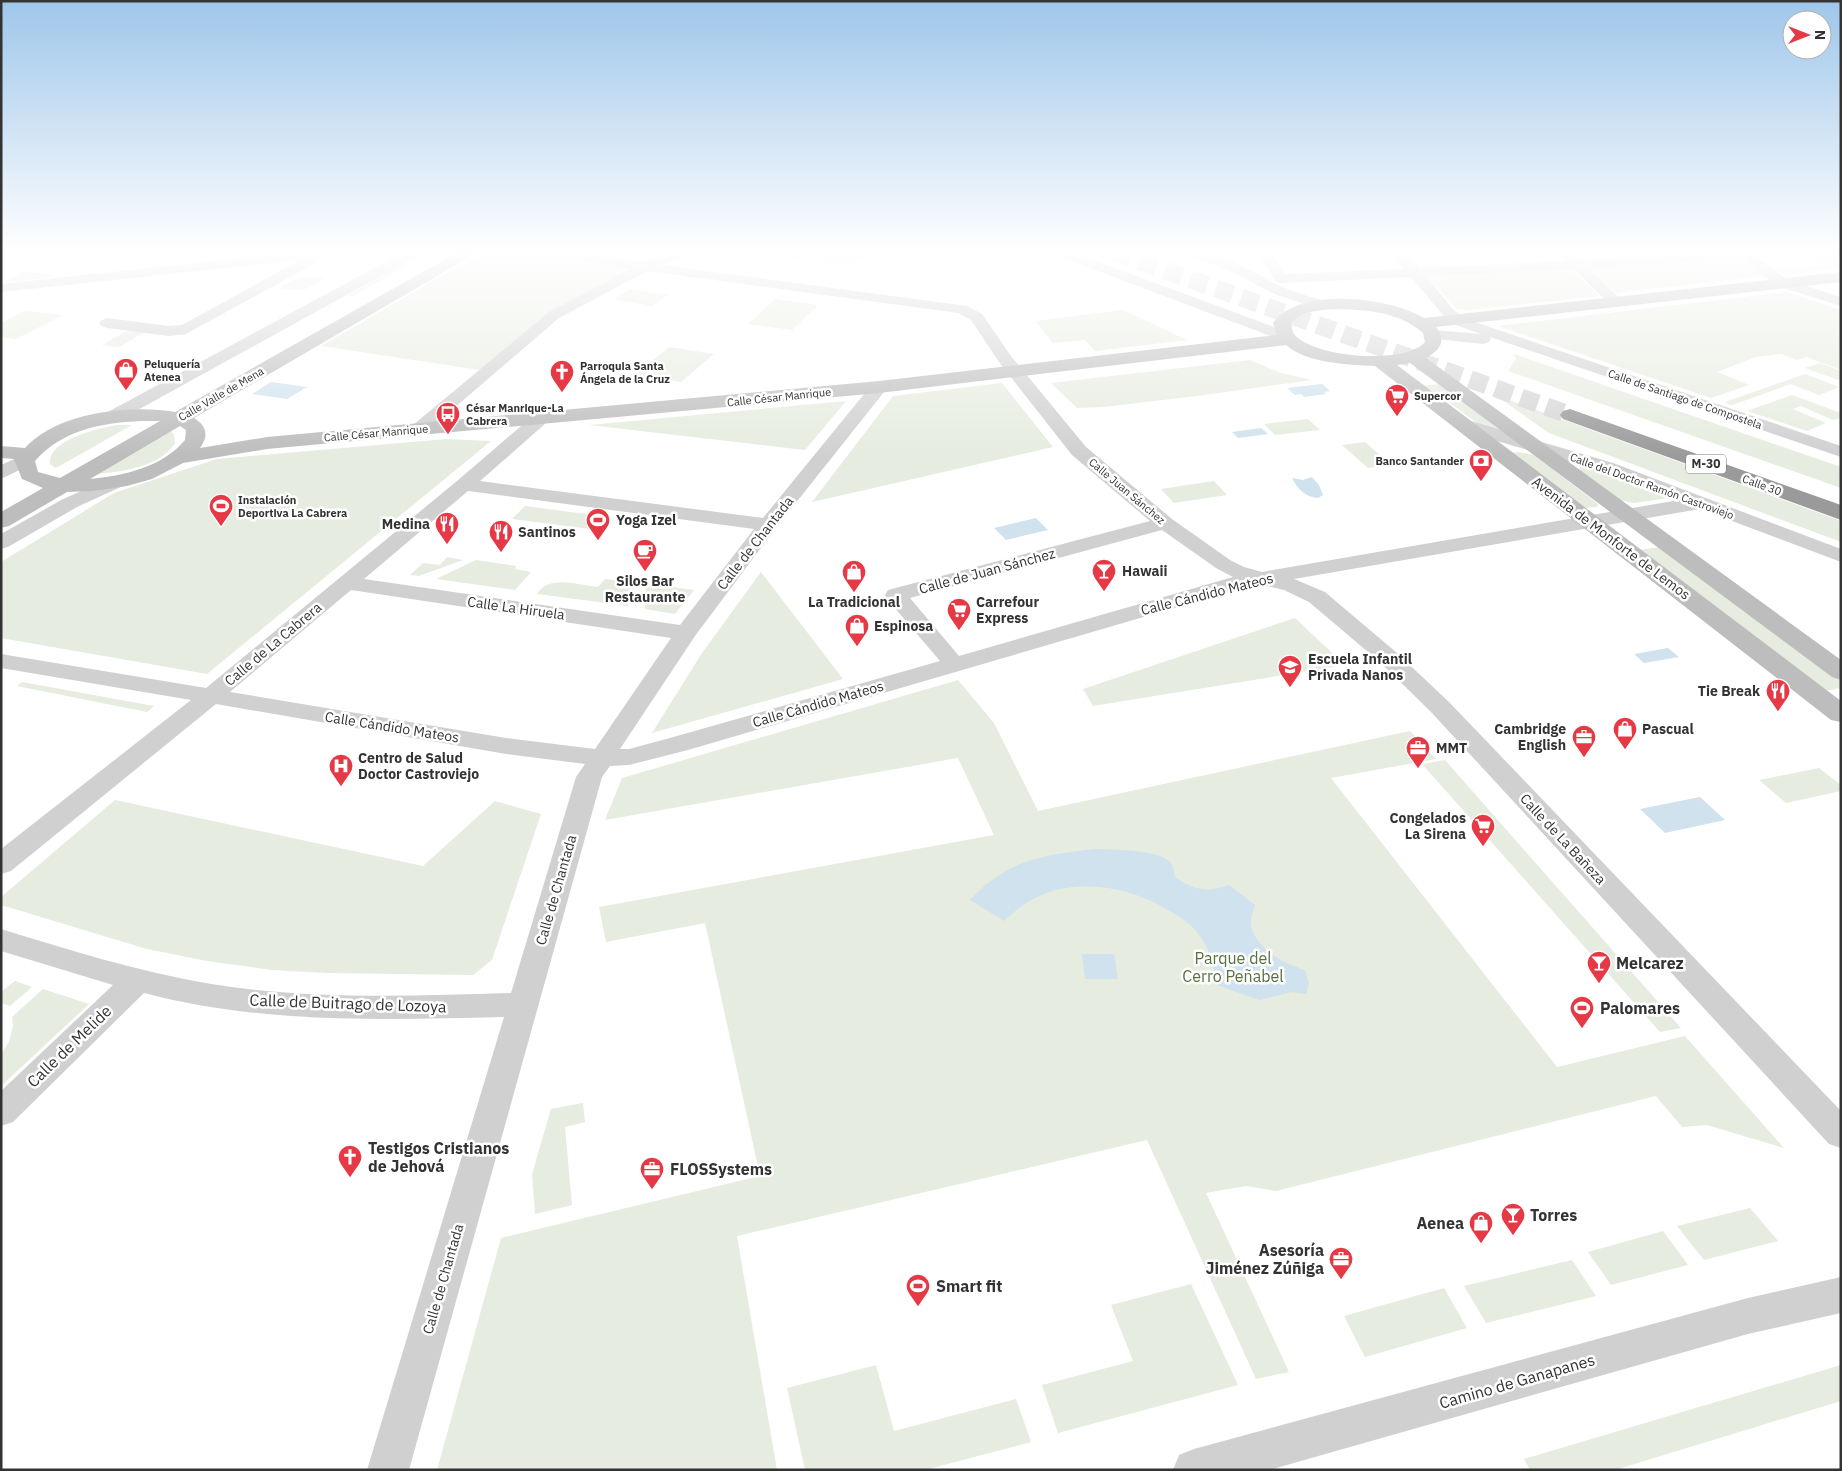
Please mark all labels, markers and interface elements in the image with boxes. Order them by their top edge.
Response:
north arrow [1782,10,1832,60]
text: N [1811,30,1829,40]
shop icon: Peluquería Atenea [113,357,139,391]
place label: Peluquería Atenea [144,357,200,384]
church icon: Parroquia Santa Ángela de la Cruz [549,359,575,393]
place label: Parroquia Santa Ángela de la Cruz [580,359,670,386]
street label: Calle Valle de Mena [176,364,266,424]
street label: Calle de Santiago de Compostela [1606,366,1764,432]
supermarket icon: Supercor [1384,383,1410,417]
street label: Calle César Manrique [726,385,832,409]
place label: Supercor [1414,389,1462,403]
bus stop icon: César Manrique-La Cabrera [435,401,461,435]
place label: César Manrique-La Cabrera [466,401,564,428]
street label: Calle César Manrique [323,421,429,445]
bank icon: Banco Santander [1468,448,1494,482]
street label: Calle del Doctor Ramón Castroviejo [1568,450,1736,522]
place label: Banco Santander [1375,454,1465,468]
road number: M-30 [1686,454,1726,474]
street label: Calle Juan Sánchez [1086,455,1168,527]
street label: Calle 30 [1741,472,1783,498]
street label: Avenida de Monforte de Lemos [1528,473,1694,604]
street label: Calle de Chantada [713,492,797,593]
sports icon: Instalación Deportiva La Cabrera [208,493,234,527]
place label: Instalación Deportiva La Cabrera [238,493,347,520]
sports icon: Yoga Izel [585,507,611,541]
restaurant icon: Medina [434,511,460,545]
place label: Yoga Izel [616,511,676,529]
place label: Medina [382,515,430,533]
restaurant icon: Santinos [488,519,514,553]
place label: Santinos [518,523,576,541]
cafe icon: Silos Bar Restaurante [632,538,658,572]
street label: Calle de Juan Sánchez [917,544,1058,598]
bar icon: Hawaii [1091,558,1117,592]
shop icon: La Tradicional [841,559,867,593]
place label: Hawaii [1122,562,1168,580]
street label: Calle Cándido Mateos [1139,569,1275,619]
place label: Silos Bar Restaurante [605,572,685,606]
street label: Calle La Hiruela [466,592,566,624]
place label: La Tradicional [808,593,900,611]
place label: Carrefour Express [976,593,1039,627]
supermarket icon: Carrefour Express [946,597,972,631]
street label: Calle de La Cabrera [221,598,326,690]
shop icon: Espinosa [844,613,870,647]
place label: Espinosa [874,617,933,635]
place label: Escuela Infantil Privada Nanos [1308,650,1412,684]
school or university icon: Escuela Infantil Privada Nanos [1277,654,1303,688]
street label: Calle Cándido Mateos [750,677,886,731]
restaurant icon: Tie Break [1765,678,1791,712]
place label: Tie Break [1698,682,1761,700]
street label: Calle Cándido Mateos [324,707,461,747]
shop icon: Pascual [1612,716,1638,750]
place label: Cambridge English [1494,720,1566,754]
place label: Pascual [1642,720,1694,738]
office icon: Cambridge English [1571,724,1597,758]
office icon: MMT [1405,735,1431,769]
place label: MMT [1436,739,1467,757]
place label: Centro de Salud Doctor Castroviejo [358,749,479,783]
hospital icon: Centro de Salud Doctor Castroviejo [328,753,354,787]
street label: Calle de La Bañeza [1516,790,1610,889]
place label: Congelados La Sirena [1389,809,1466,843]
supermarket icon: Congelados La Sirena [1470,813,1496,847]
street label: Calle de Chantada [532,832,580,947]
park label: Parque del Cerro Peñabel [1182,948,1284,986]
bar icon: Melcarez [1586,950,1612,984]
place label: Melcarez [1616,953,1684,973]
street label: Calle de Buitrago de Lozoya [249,990,447,1016]
sports icon: Palomares [1569,995,1595,1029]
place label: Palomares [1600,998,1680,1018]
street label: Calle de Melide [23,1001,116,1091]
place label: Testigos Cristianos de Jehová [368,1138,509,1176]
church icon: Testigos Cristianos de Jehová [337,1144,363,1178]
office icon: FLOSSystems [639,1156,665,1190]
place label: FLOSSystems [670,1159,772,1179]
bar icon: Torres [1500,1202,1526,1236]
place label: Torres [1530,1205,1577,1225]
shop icon: Aenea [1468,1210,1494,1244]
place label: Aenea [1416,1213,1464,1233]
street label: Calle de Chantada [419,1221,467,1336]
place label: Asesoría Jiménez Zúñiga [1205,1240,1324,1278]
office icon: Asesoría Jiménez Zúñiga [1328,1246,1354,1280]
sports icon: Smart fit [905,1273,931,1307]
place label: Smart fit [936,1276,1002,1296]
street label: Camino de Ganapanes [1437,1349,1597,1413]

